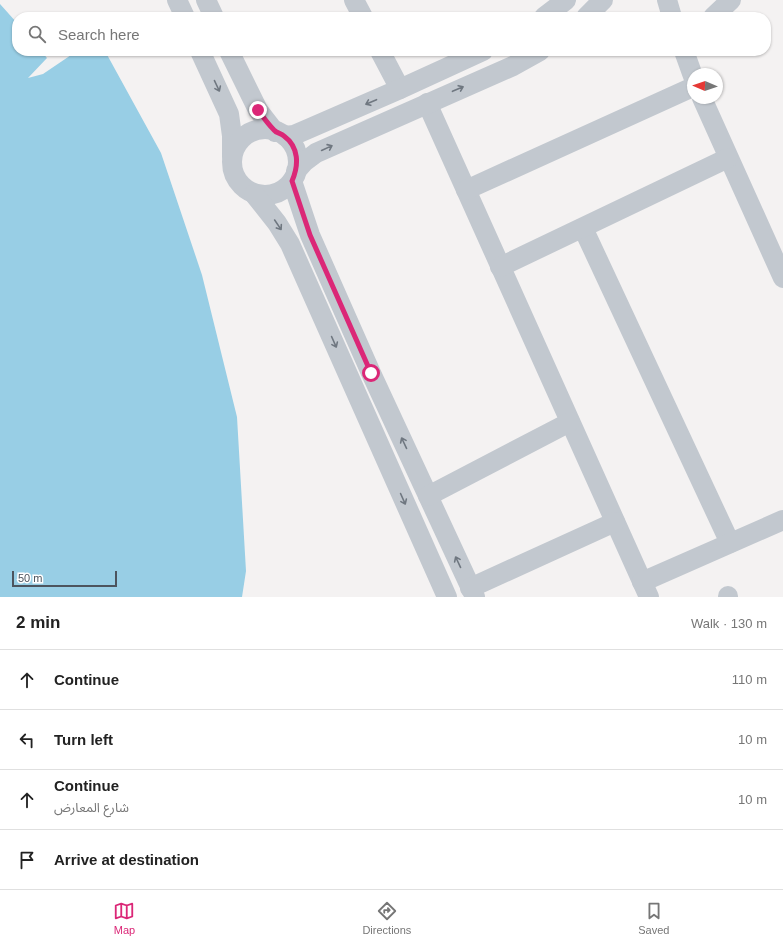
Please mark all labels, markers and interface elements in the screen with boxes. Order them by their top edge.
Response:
search box [12,12,771,56]
icon: search [26,23,48,45]
text: Search here [58,26,140,43]
north arrow [687,68,723,104]
one-way arrow [214,80,221,92]
one-way arrow [452,85,464,93]
one-way arrow [365,99,377,106]
route end [249,101,267,119]
one-way arrow [320,144,332,151]
one-way arrow [274,219,282,230]
one-way arrow [331,335,338,347]
route start [362,364,380,382]
one-way arrow [400,438,407,450]
one-way arrow [400,493,408,505]
one-way arrow [454,556,461,568]
scale bar [12,569,117,588]
text: 50 m [18,572,42,584]
text: 2 min [16,613,60,632]
text: Walk · 130 m [691,616,767,631]
icon: ahead [16,669,38,691]
text: Continue [54,671,119,688]
text: 110 m [732,672,767,687]
icon: left [16,729,38,751]
text: Turn left [54,731,113,748]
text: 10 m [738,732,767,747]
text: Continue [54,777,119,794]
icon: ahead [16,789,38,811]
text: 10 m [738,792,767,807]
text: شارع المعارض [54,800,129,815]
icon: arrive [16,849,38,871]
text: Arrive at destination [54,851,199,868]
tab: Map [113,900,135,936]
tab: Directions [362,900,411,936]
tab: Saved [638,900,669,936]

